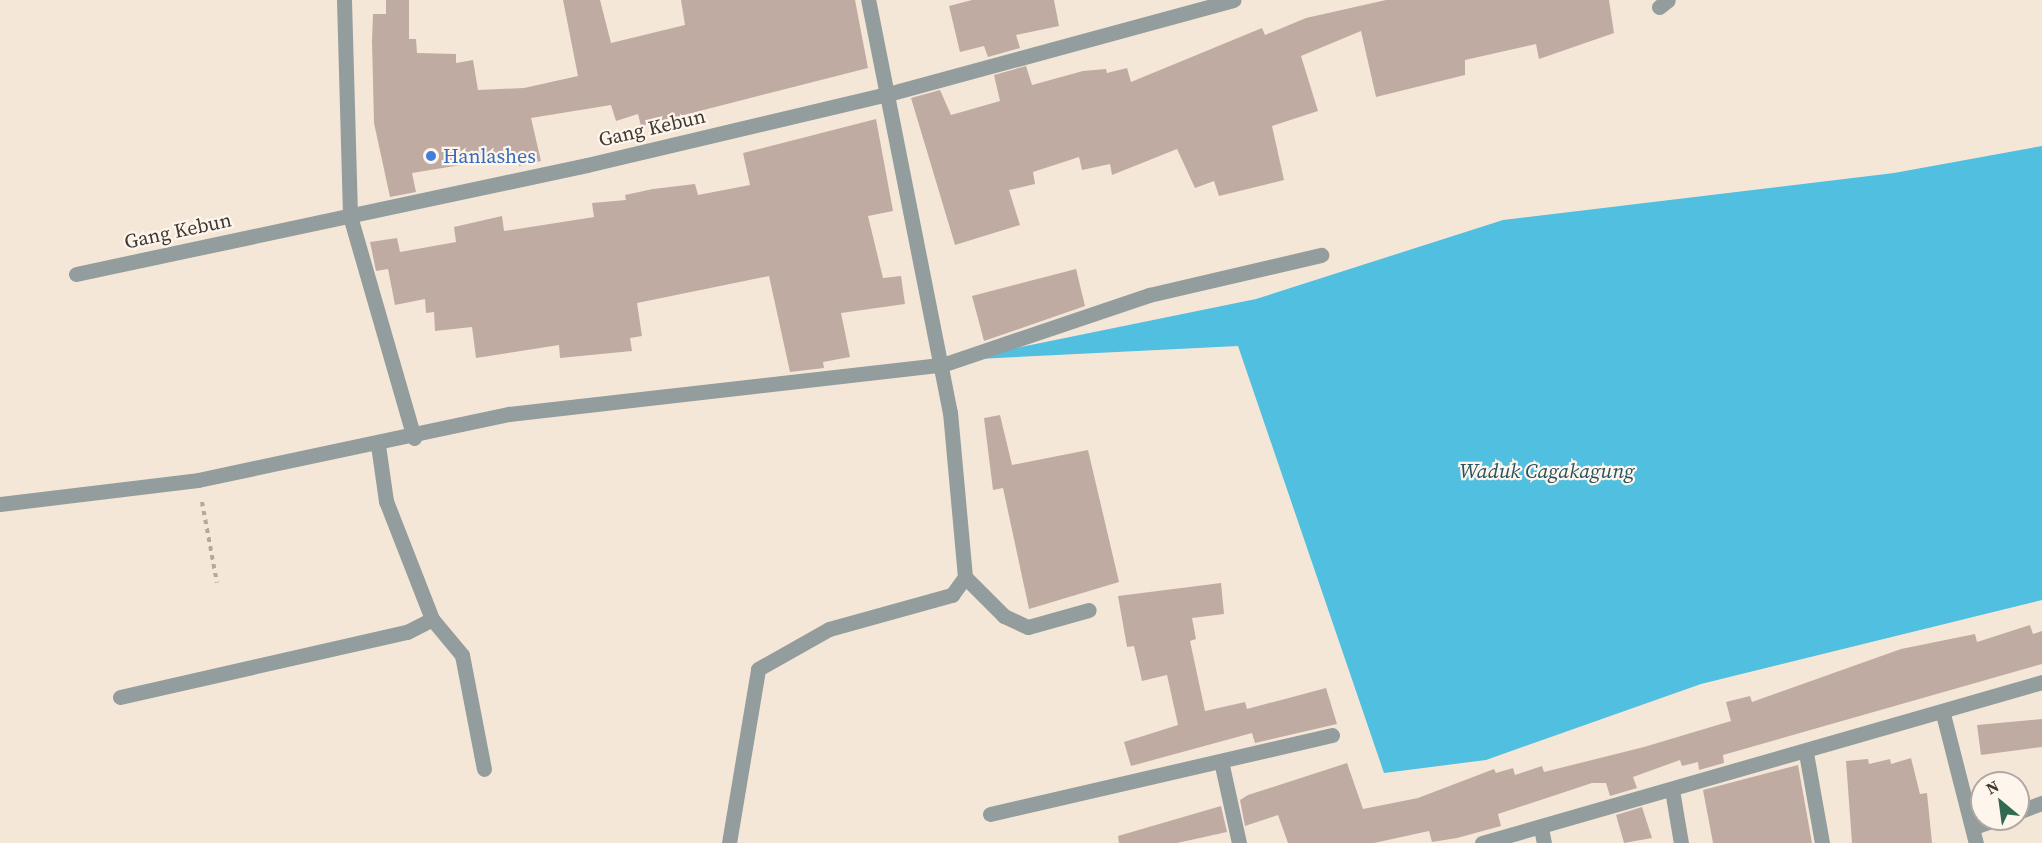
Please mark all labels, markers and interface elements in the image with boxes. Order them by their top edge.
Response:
street label: Gang Kebun [596,104,708,152]
place label: Hanlashes [443,144,536,168]
marker: Hanlashes [424,149,438,163]
street label: Gang Kebun [122,208,234,254]
water label: Waduk Cagakagung [1460,458,1634,484]
north arrow [1970,771,2030,831]
text: N [1982,775,2003,799]

